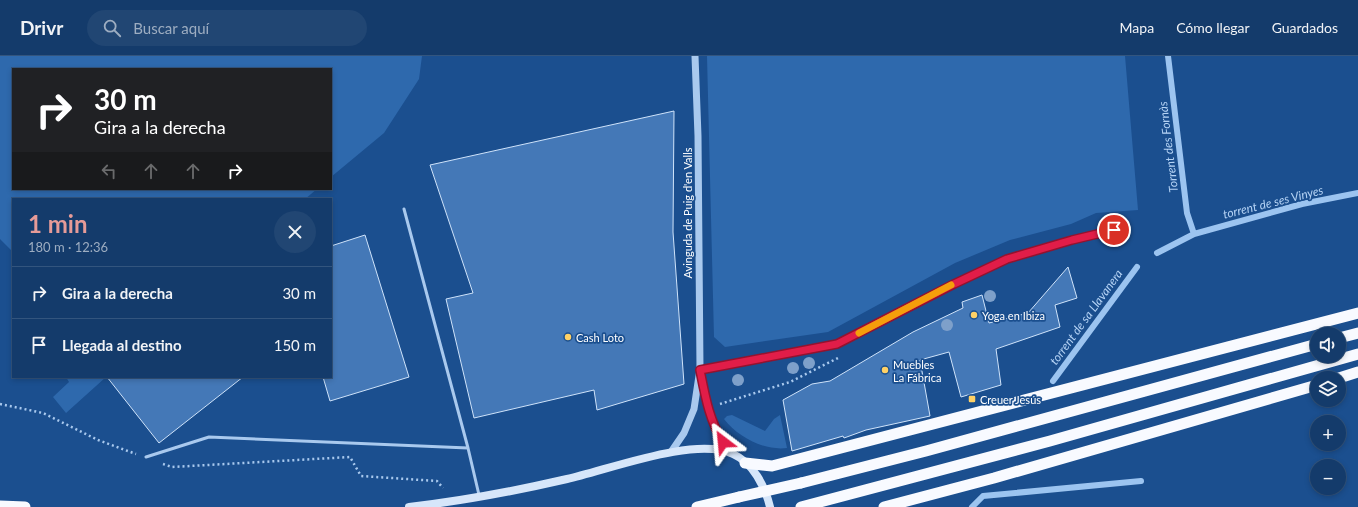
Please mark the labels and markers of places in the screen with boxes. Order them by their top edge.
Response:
pin [1097,213,1131,247]
place label: Yoga en Ibiza [982,309,1045,322]
marker: Yoga en Ibiza [969,310,979,320]
place label: Cash Loto [576,331,624,344]
marker: Cash Loto [563,332,573,342]
place label: Muebles La Fábrica [893,358,941,384]
marker: Muebles La Fábrica [880,365,890,375]
place label: Creuer Jesús [980,393,1041,406]
marker: Creuer Jesús [967,394,977,404]

